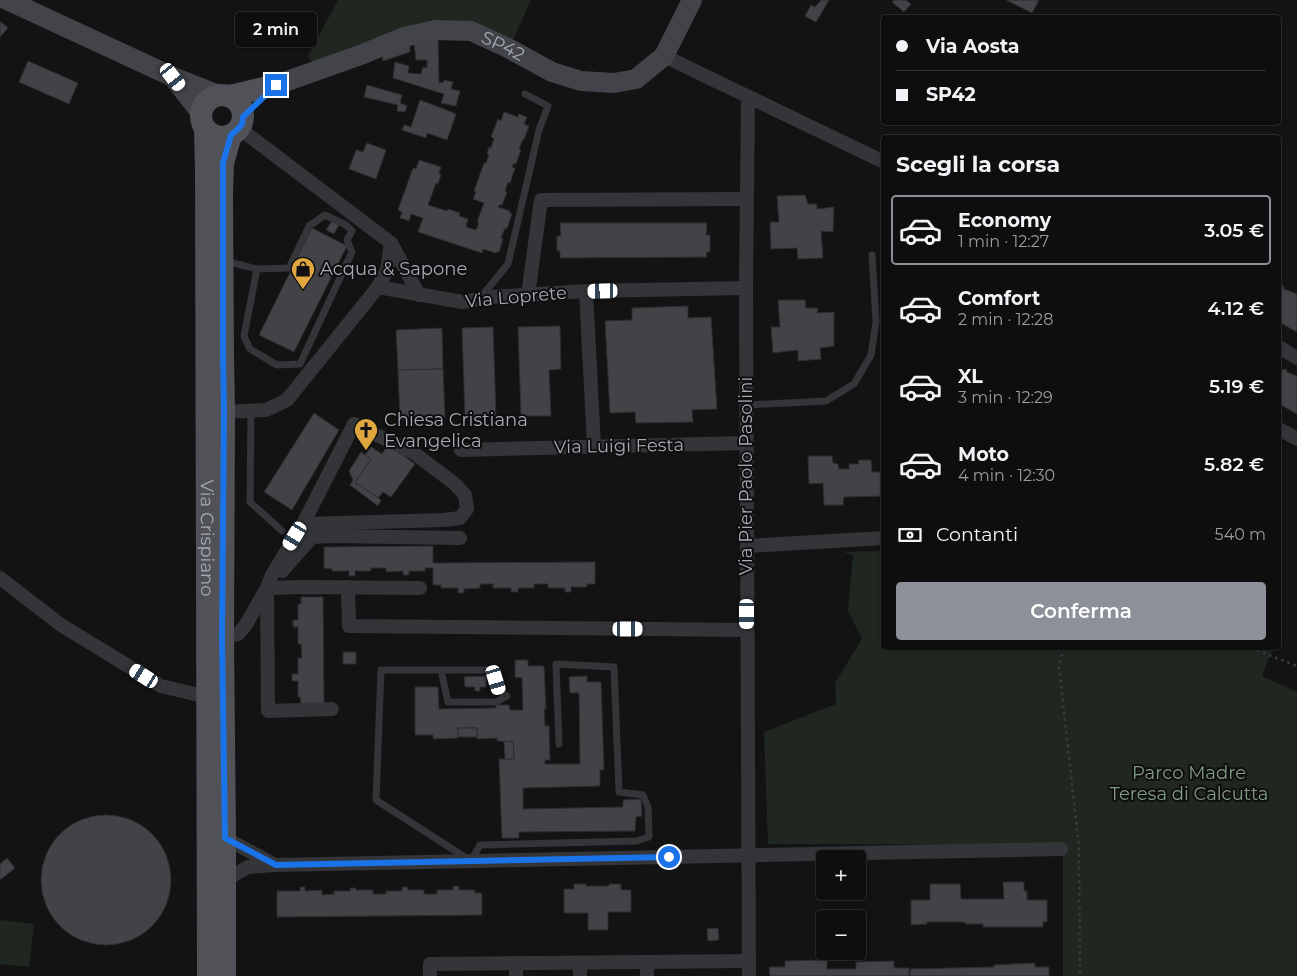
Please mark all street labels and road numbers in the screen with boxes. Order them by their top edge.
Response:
street label: SP42 [478,26,529,66]
street label: Via Loprete [464,282,568,312]
street label: Via Pier Paolo Pasolini [735,377,757,575]
street label: Via Luigi Festa [554,434,684,458]
street label: Via Crispiano [196,479,218,597]

